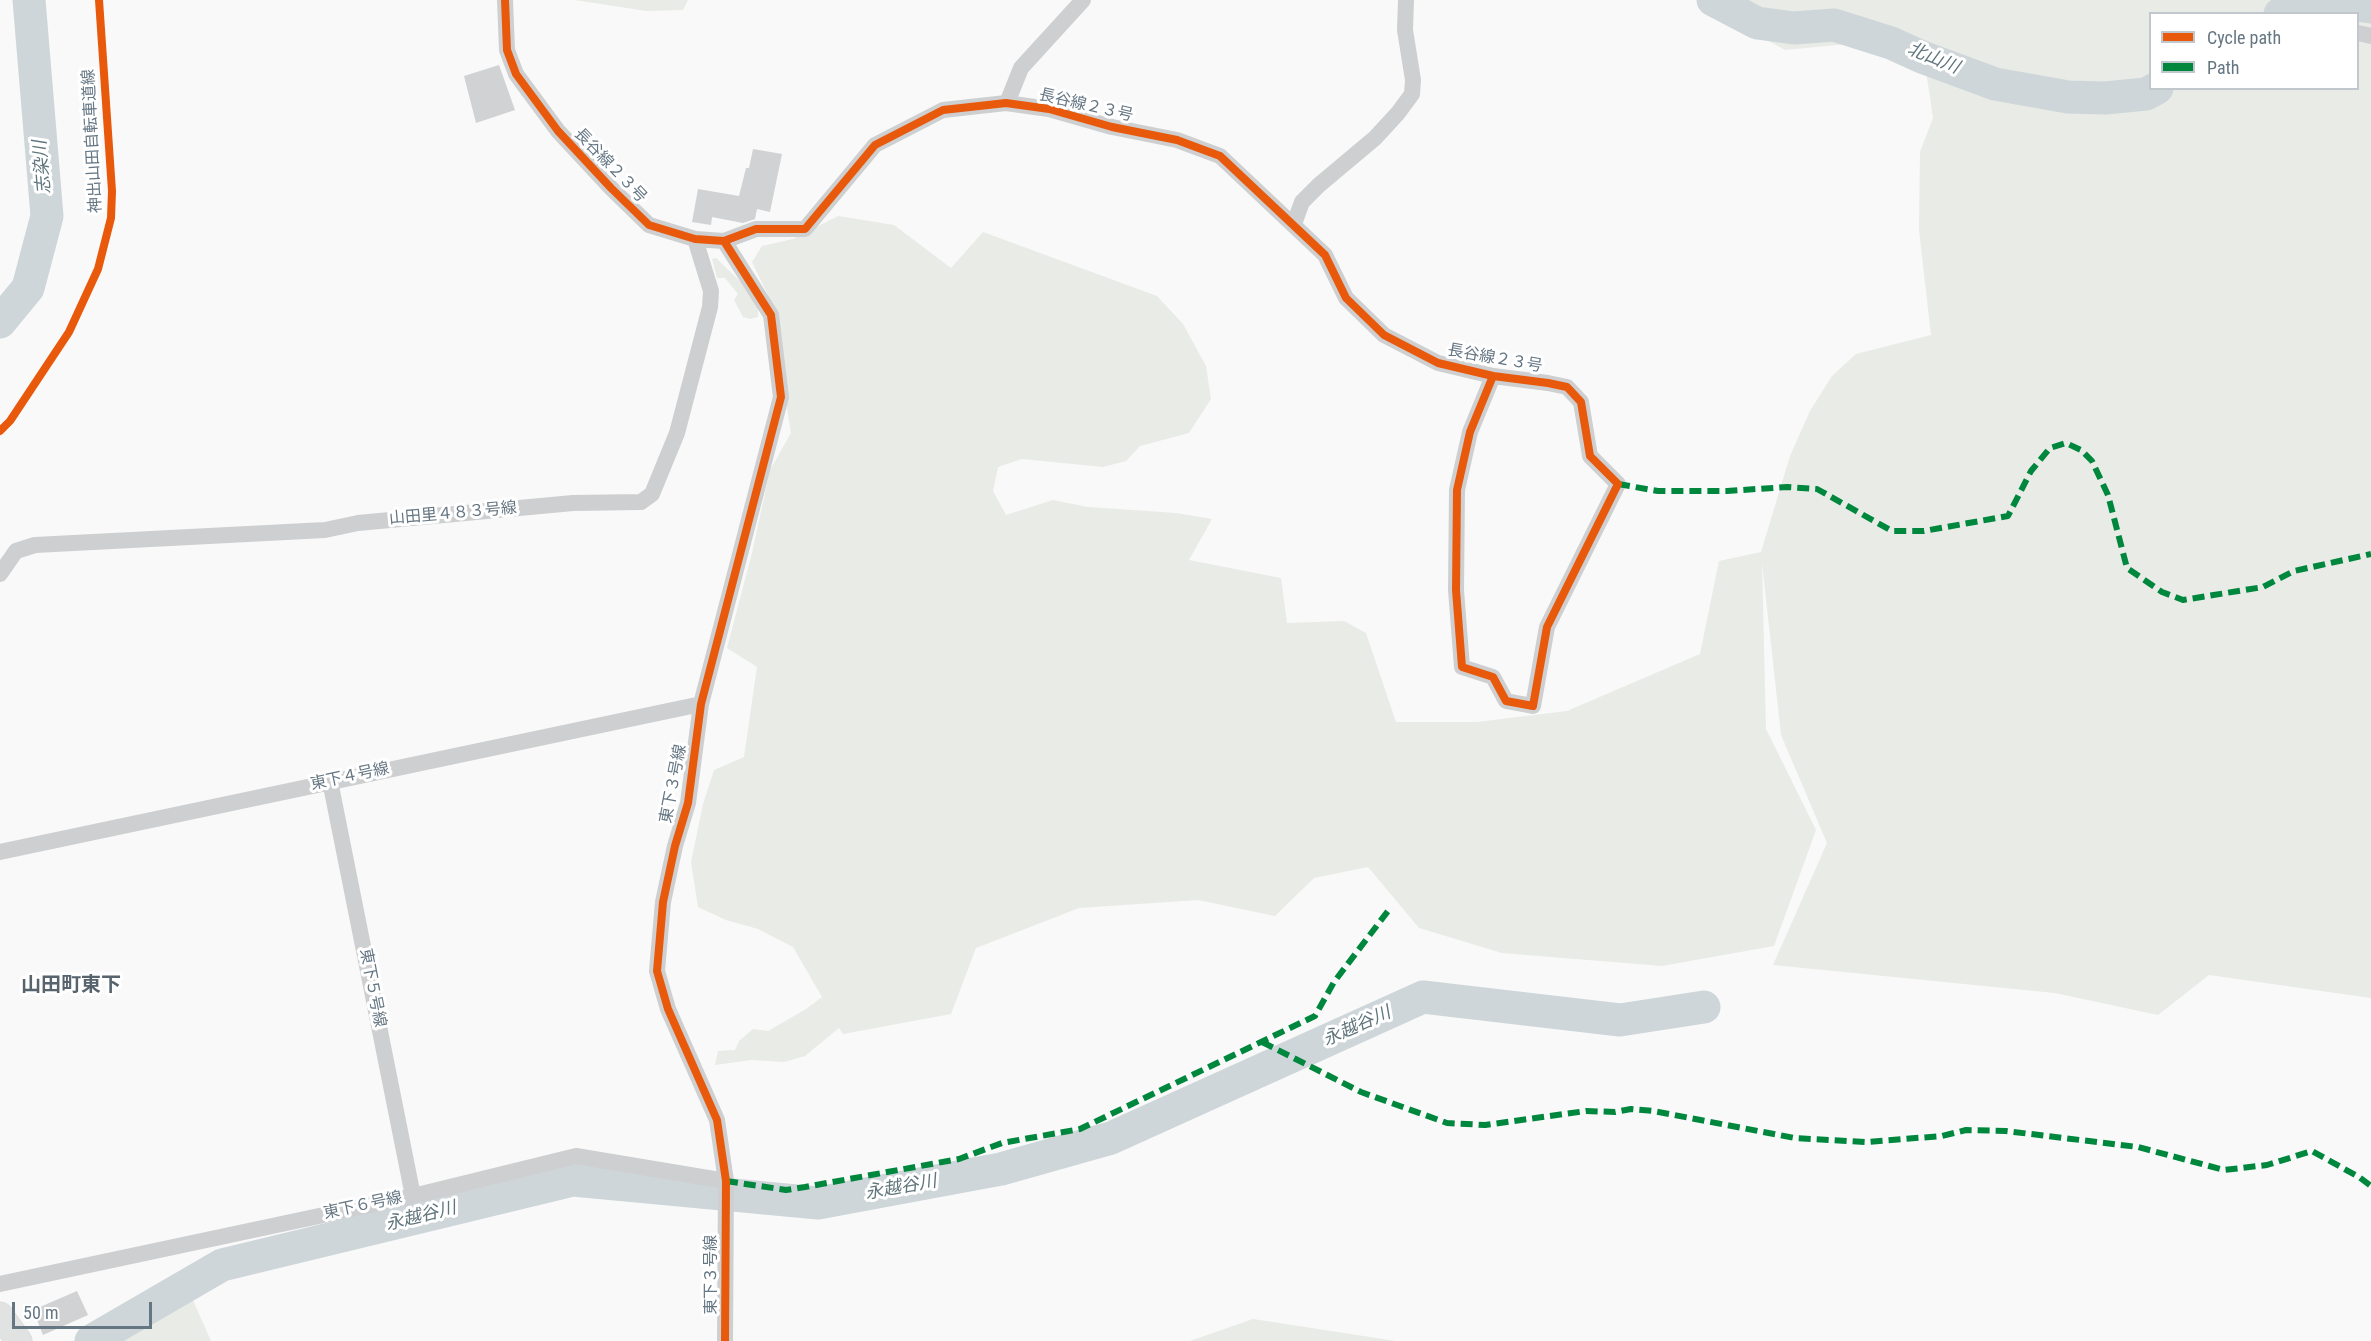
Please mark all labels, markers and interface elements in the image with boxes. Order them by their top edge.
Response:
legend [2149,12,2359,90]
text: Cycle path [2207,27,2281,48]
water label: 北山川 [1904,39,1962,79]
text: Path [2207,57,2240,78]
street label: 神出山田自転車道線 [80,69,106,213]
street label: 長谷線２３号 [1037,86,1135,126]
street label: 長谷線２３号 [570,125,650,207]
water label: 志染川 [30,139,56,195]
street label: 長谷線２３号 [1446,341,1544,377]
street label: 山田里４８３号線 [388,499,518,529]
street label: 東下３号線 [657,743,691,825]
street label: 東下４号線 [309,759,391,795]
street label: 東下５号線 [355,947,389,1029]
district label: 山田町東下 [21,974,121,998]
water label: 永越谷川 [1320,1002,1394,1052]
water label: 永越谷川 [864,1171,938,1205]
street label: 東下６号線 [322,1188,404,1224]
water label: 永越谷川 [383,1198,459,1236]
street label: 東下３号線 [702,1235,722,1315]
scale bar [15,1290,154,1328]
text: 50 m [23,1302,58,1323]

